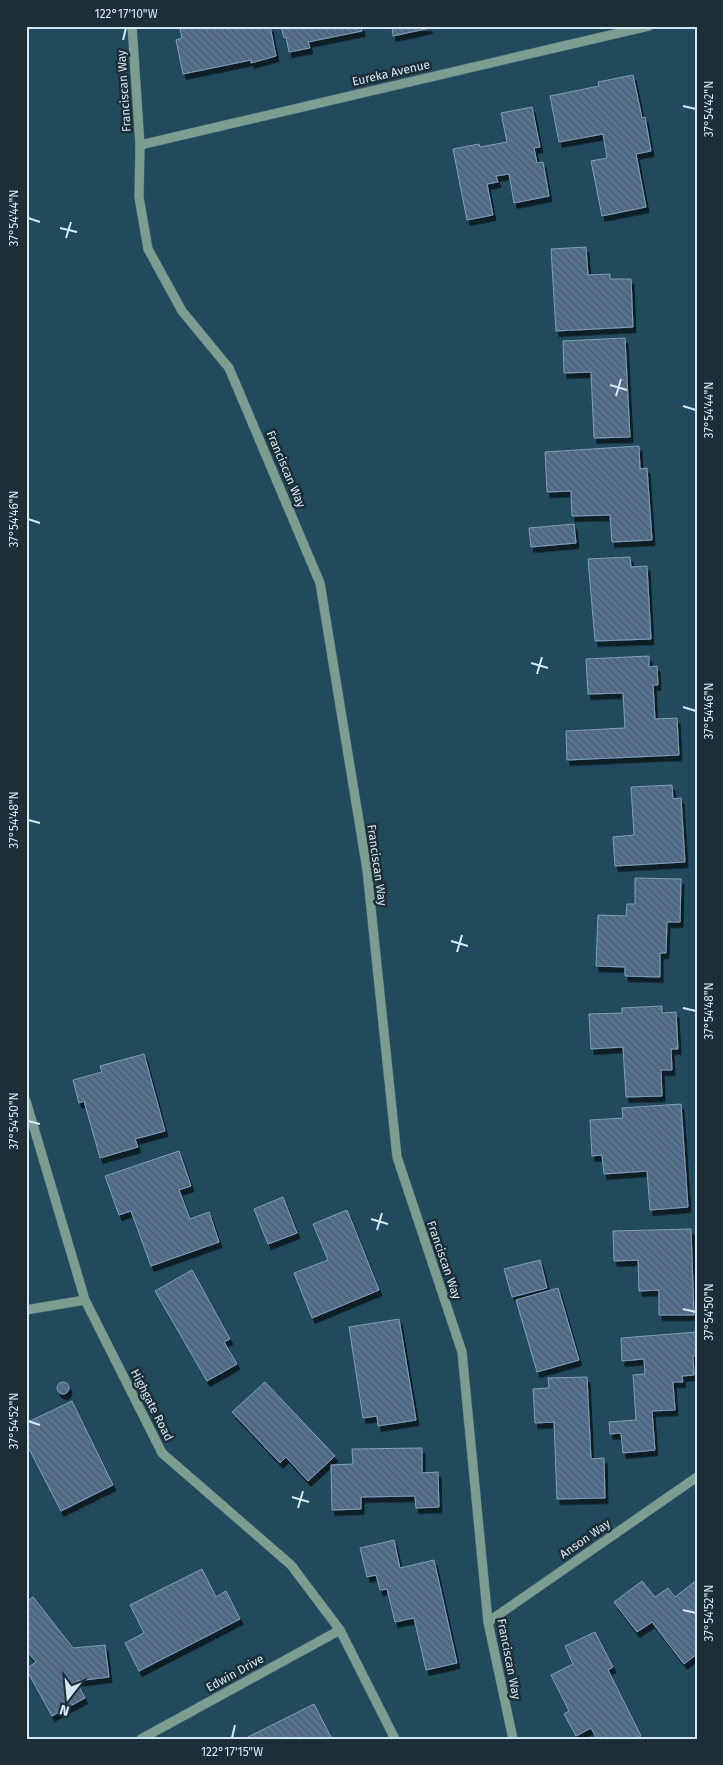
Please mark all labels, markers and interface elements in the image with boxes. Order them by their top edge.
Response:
text: 122°17'10"W [94,7,158,21]
street label: Franciscan Way [114,49,134,132]
street label: Eureka Avenue [351,57,431,89]
text: 37°54'42"N [702,81,716,137]
text: 37°54'44"N [7,190,21,246]
text: 37°54'44"N [702,382,716,438]
street label: Franciscan Way [264,428,309,510]
text: 37°54'46"N [7,490,21,548]
text: 37°54'46"N [702,682,716,740]
text: 37°54'48"N [7,791,21,849]
street label: Franciscan Way [364,823,390,907]
text: 37°54'48"N [702,982,716,1040]
text: 37°54'50"N [7,1092,21,1150]
street label: Franciscan Way [424,1219,464,1301]
text: 37°54'50"N [702,1283,716,1341]
street label: Highgate Road [128,1367,176,1443]
text: 37°54'52"N [7,1393,21,1449]
street label: Anson Way [557,1516,613,1562]
text: 37°54'52"N [702,1585,716,1641]
street label: Franciscan Way [494,1617,524,1701]
street label: Edwin Drive [204,1651,266,1695]
north arrow [42,1672,92,1722]
text: N [58,1701,71,1719]
text: 122°17'15"W [201,1745,263,1759]

